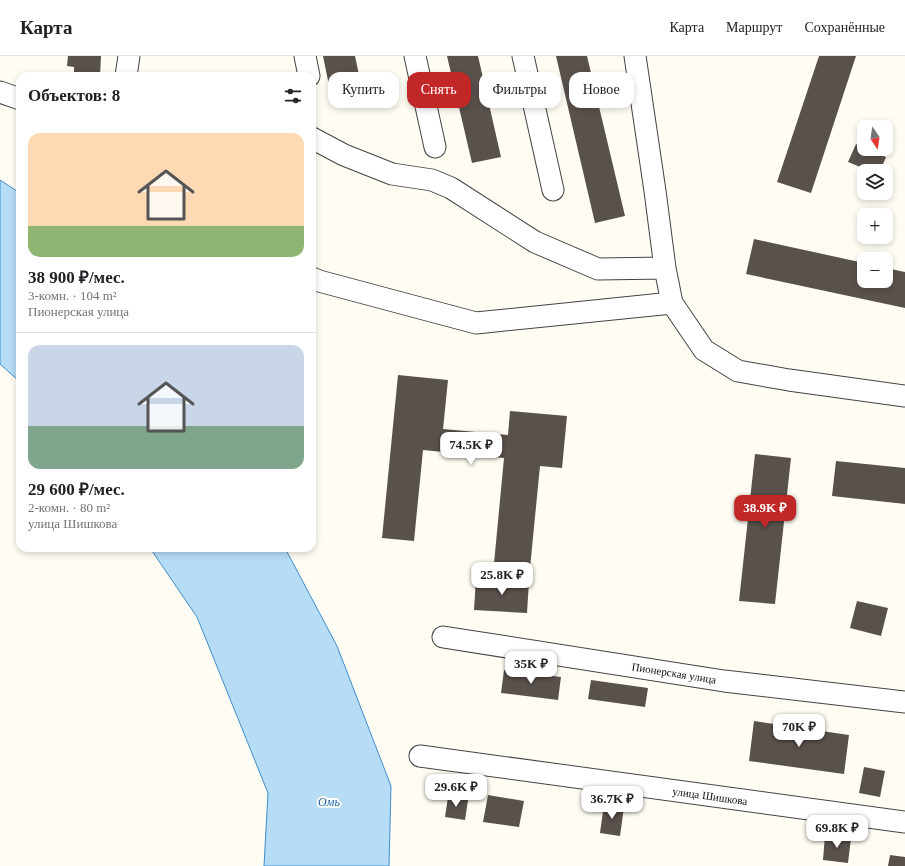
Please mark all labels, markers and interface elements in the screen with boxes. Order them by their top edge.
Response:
text: Карта [20,17,72,38]
text: Карта [669,20,704,35]
text: Маршрут [726,20,782,35]
text: Сохранённые [804,20,885,35]
chip: Купить [328,72,399,108]
chip: Снять [407,72,471,108]
chip: Фильтры [479,72,561,108]
chip: Новое [569,72,634,108]
icon: filters [282,85,304,107]
text: Объектов: 8 [28,86,120,105]
north arrow [857,120,893,156]
map controls [857,120,893,288]
icon: home [130,159,202,231]
button: layers [857,164,893,200]
button: + [857,208,893,244]
button: − [857,252,893,288]
text: 38 900 ₽/мес. [28,268,125,287]
text: 3-комн. · 104 m² [28,288,117,303]
text: Пионерская улица [28,304,129,319]
icon: home [130,371,202,443]
pin: 74.5K ₽ [434,432,508,466]
text: 74.5K ₽ [449,437,493,452]
text: 29 600 ₽/мес. [28,480,125,499]
pin: 38.9K ₽ [728,495,802,529]
text: 2-комн. · 80 m² [28,500,110,515]
text: 38.9K ₽ [743,500,787,515]
text: улица Шишкова [28,516,117,531]
pin: 25.8K ₽ [465,562,539,596]
text: 25.8K ₽ [480,567,524,582]
pin: 35K ₽ [503,651,559,685]
text: 35K ₽ [514,656,548,671]
street label: Пионерская улица [631,660,717,686]
pin: 70K ₽ [771,714,827,748]
text: 70K ₽ [782,719,816,734]
pin: 29.6K ₽ [419,774,493,808]
text: 29.6K ₽ [434,779,478,794]
street label: улица Шишкова [672,785,748,807]
pin: 36.7K ₽ [575,786,649,820]
text: 36.7K ₽ [590,791,634,806]
water label: Омь [318,795,340,809]
pin: 69.8K ₽ [800,815,874,849]
text: 69.8K ₽ [815,820,859,835]

